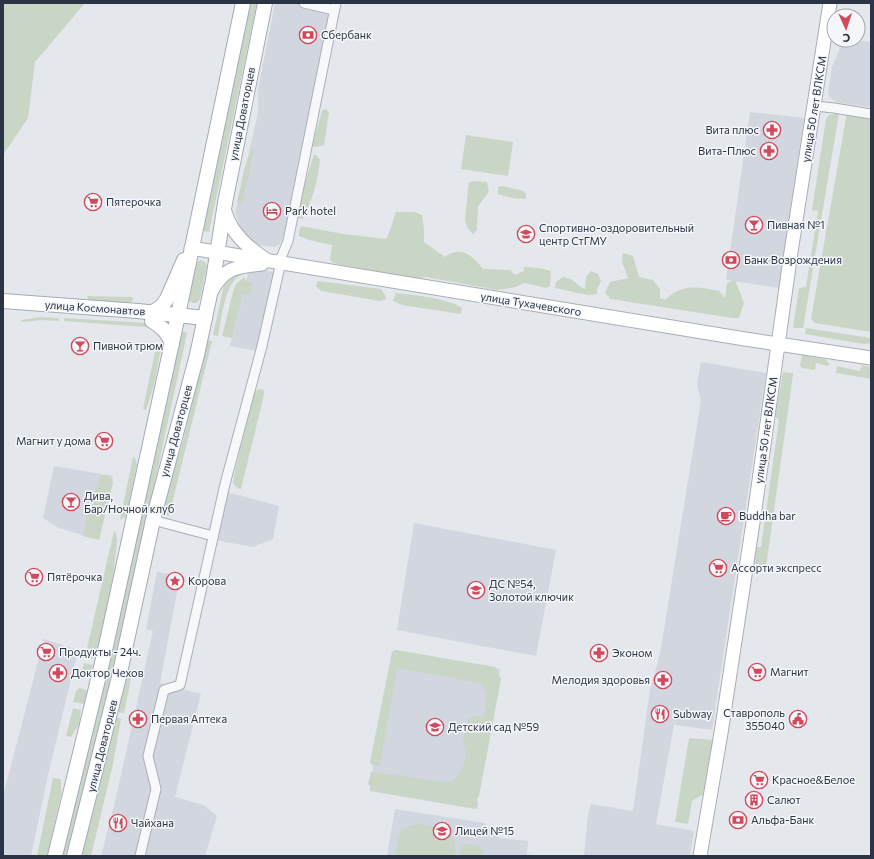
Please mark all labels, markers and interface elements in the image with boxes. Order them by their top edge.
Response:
north arrow [826,8,866,48]
bank icon: Сбербанк [298,25,318,45]
place label: Сбербанк [321,28,372,41]
text: С [842,32,851,45]
street label: улица 50 лет ВЛКСМ [799,55,828,163]
street label: улица Доваторцев [226,66,257,162]
pharmacy icon: Вита плюс [762,120,782,140]
place label: Вита плюс [706,123,759,136]
pharmacy icon: Вита-Плюс [759,141,779,161]
place label: Вита-Плюс [698,144,756,157]
supermarket icon: Пятерочка [83,192,103,212]
place label: Пятерочка [106,195,161,208]
hotel icon: Park hotel [262,201,282,221]
place label: Park hotel [285,204,336,217]
bar icon: Пивная №1 [744,215,764,235]
place label: Пивная №1 [767,218,825,231]
place label: Спортивно-оздоровительный центр СтГМУ [539,221,694,247]
school or university icon: Спортивно-оздоровительный центр СтГМУ [516,224,536,244]
bank icon: Банк Возрождения [721,250,741,270]
place label: Банк Возрождения [744,253,842,266]
street label: улица Тухачевского [480,289,583,318]
street label: улица Космонавтов [44,297,146,318]
bar icon: Пивной трюм [70,336,90,356]
place label: Пивной трюм [93,339,163,352]
street label: улица 50 лет ВЛКСМ [752,376,779,484]
street label: улица Доваторцев [157,383,194,478]
supermarket icon: Магнит у дома [94,431,114,451]
place label: Магнит у дома [16,434,91,447]
place label: Дива, Бар/Ночной клуб [84,489,175,515]
bar icon: Дива, Бар/Ночной клуб [61,492,81,512]
cafe icon: Buddha bar [716,506,736,526]
place label: Buddha bar [739,509,796,522]
supermarket icon: Ассорти экспресс [708,558,728,578]
place label: Ассорти экспресс [731,561,822,574]
supermarket icon: Пятёрочка [24,567,44,587]
place label: Пятёрочка [47,570,102,583]
place icon: Корова [165,571,185,591]
place label: Корова [188,574,226,587]
place label: ДС №54, Золотой ключик [489,577,574,603]
school or university icon: ДС №54, Золотой ключик [466,580,486,600]
supermarket icon: Продукты - 24ч. [36,642,56,662]
pharmacy icon: Эконом [589,643,609,663]
place label: Продукты - 24ч. [59,645,141,658]
place label: Эконом [612,646,653,659]
supermarket icon: Магнит [747,662,767,682]
pharmacy icon: Доктор Чехов [48,663,68,683]
place label: Магнит [770,665,809,678]
place label: Доктор Чехов [71,666,144,679]
pharmacy icon: Мелодия здоровья [653,670,673,690]
place label: Мелодия здоровья [552,673,650,686]
street label: улица Доваторцев [84,698,119,794]
restaurant icon: Subway [650,704,670,724]
place label: Ставрополь 355040 [723,706,785,732]
place label: Subway [673,707,712,720]
pharmacy icon: Первая Аптека [128,709,148,729]
public building icon: Ставрополь 355040 [788,709,808,729]
place label: Первая Аптека [151,712,227,725]
school or university icon: Детский сад №59 [425,717,445,737]
place label: Детский сад №59 [448,720,539,733]
supermarket icon: Красное&Белое [749,770,769,790]
place label: Красное&Белое [772,773,855,786]
building icon: Салют [744,790,764,810]
place label: Салют [767,793,801,806]
bank icon: Альфа-Банк [728,810,748,830]
restaurant icon: Чайхана [108,813,128,833]
place label: Альфа-Банк [751,813,814,826]
place label: Чайхана [131,816,174,829]
school or university icon: Лицей №15 [432,821,452,841]
place label: Лицей №15 [455,824,514,837]

